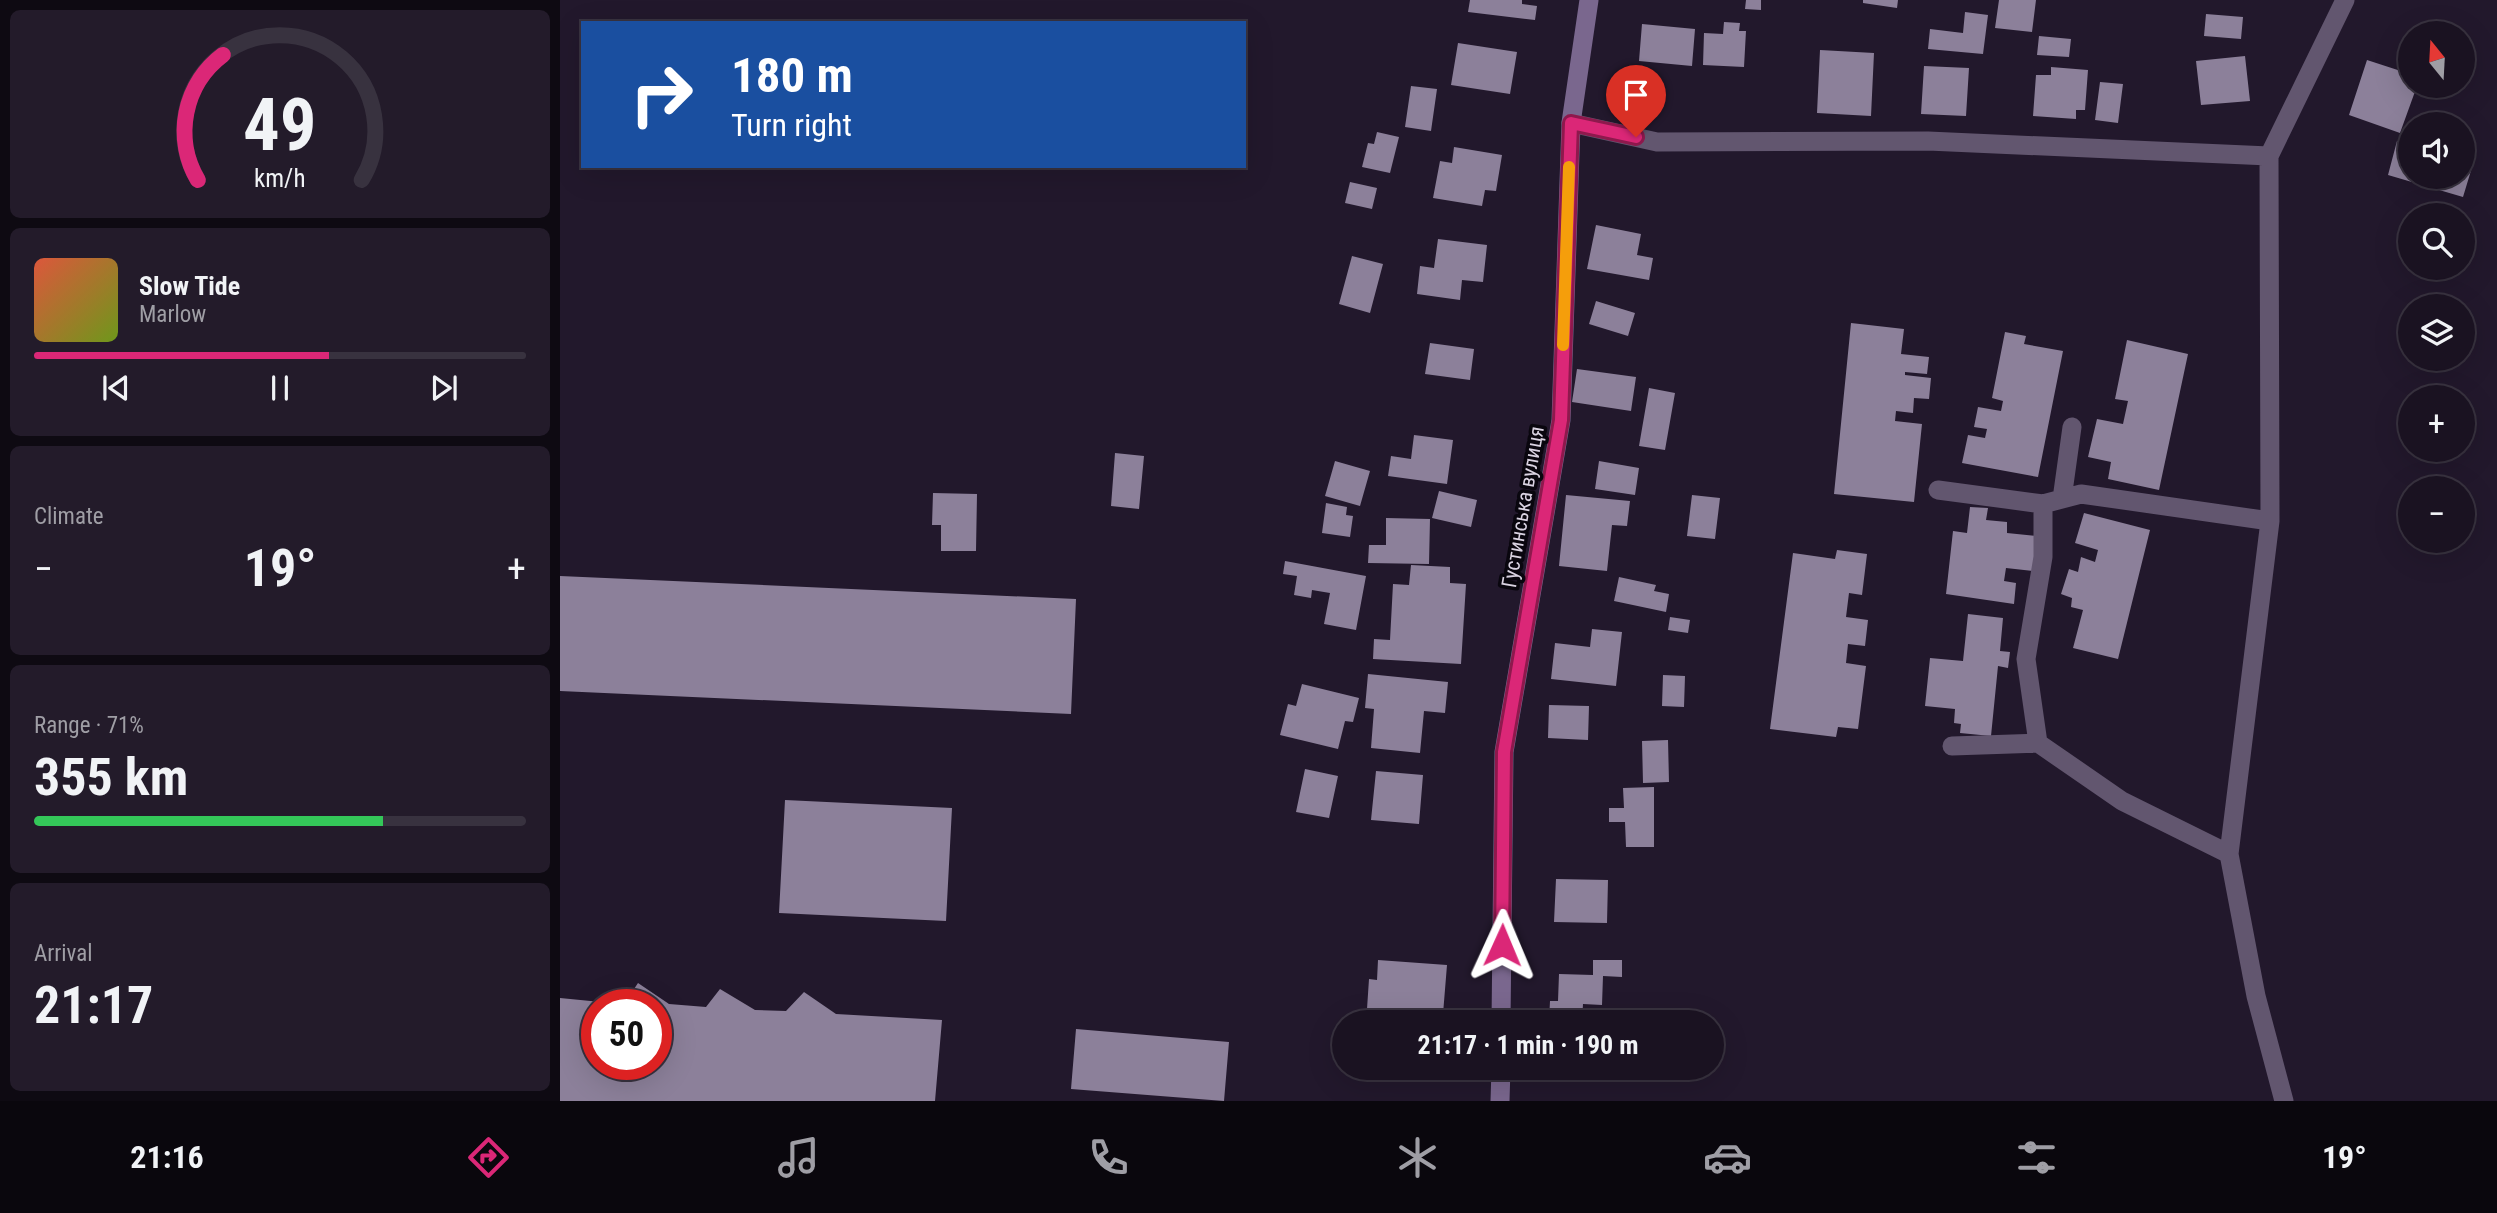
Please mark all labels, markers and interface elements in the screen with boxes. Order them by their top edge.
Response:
north arrow [2398,21,2474,98]
map controls [2398,21,2475,553]
text: 180 m [731,47,853,104]
icon: right [616,49,707,140]
pin [1606,65,1666,137]
icon: arrive [1617,76,1655,114]
text: 49 [243,82,317,168]
text: Turn right [731,106,852,144]
button: sound [2398,112,2475,189]
text: km/h [254,164,306,193]
button: search [2398,203,2475,280]
text: Slow Tide [139,271,240,301]
button: layers [2398,294,2475,371]
text: Marlow [139,301,206,328]
icon: previous [97,369,135,407]
icon: pause [261,369,299,407]
icon: next [425,369,463,407]
button: + [2398,385,2475,462]
street label: Густинська вулиця [1497,424,1549,590]
button: − [2398,476,2475,553]
text: Climate [34,503,104,530]
text: 19° [244,538,316,599]
text: − [34,547,53,591]
text: + [507,547,526,591]
text: Range · 71% [34,712,144,739]
text: 355 km [34,747,188,808]
position arrow [1465,908,1539,982]
text: Arrival [34,940,93,967]
text: 21:17 [34,975,153,1036]
speed limit sign: 50 [581,989,672,1080]
text: 21:17 · 1 min · 190 m [1418,1030,1638,1060]
icon: directions [464,1133,513,1182]
icon: music [774,1133,823,1182]
icon: phone [1084,1133,1133,1182]
icon: climate [1393,1133,1442,1182]
icon: car [1703,1133,1752,1182]
icon: filters [2012,1133,2061,1182]
text: 21:16 [130,1138,204,1176]
text: 19° [2322,1138,2367,1176]

